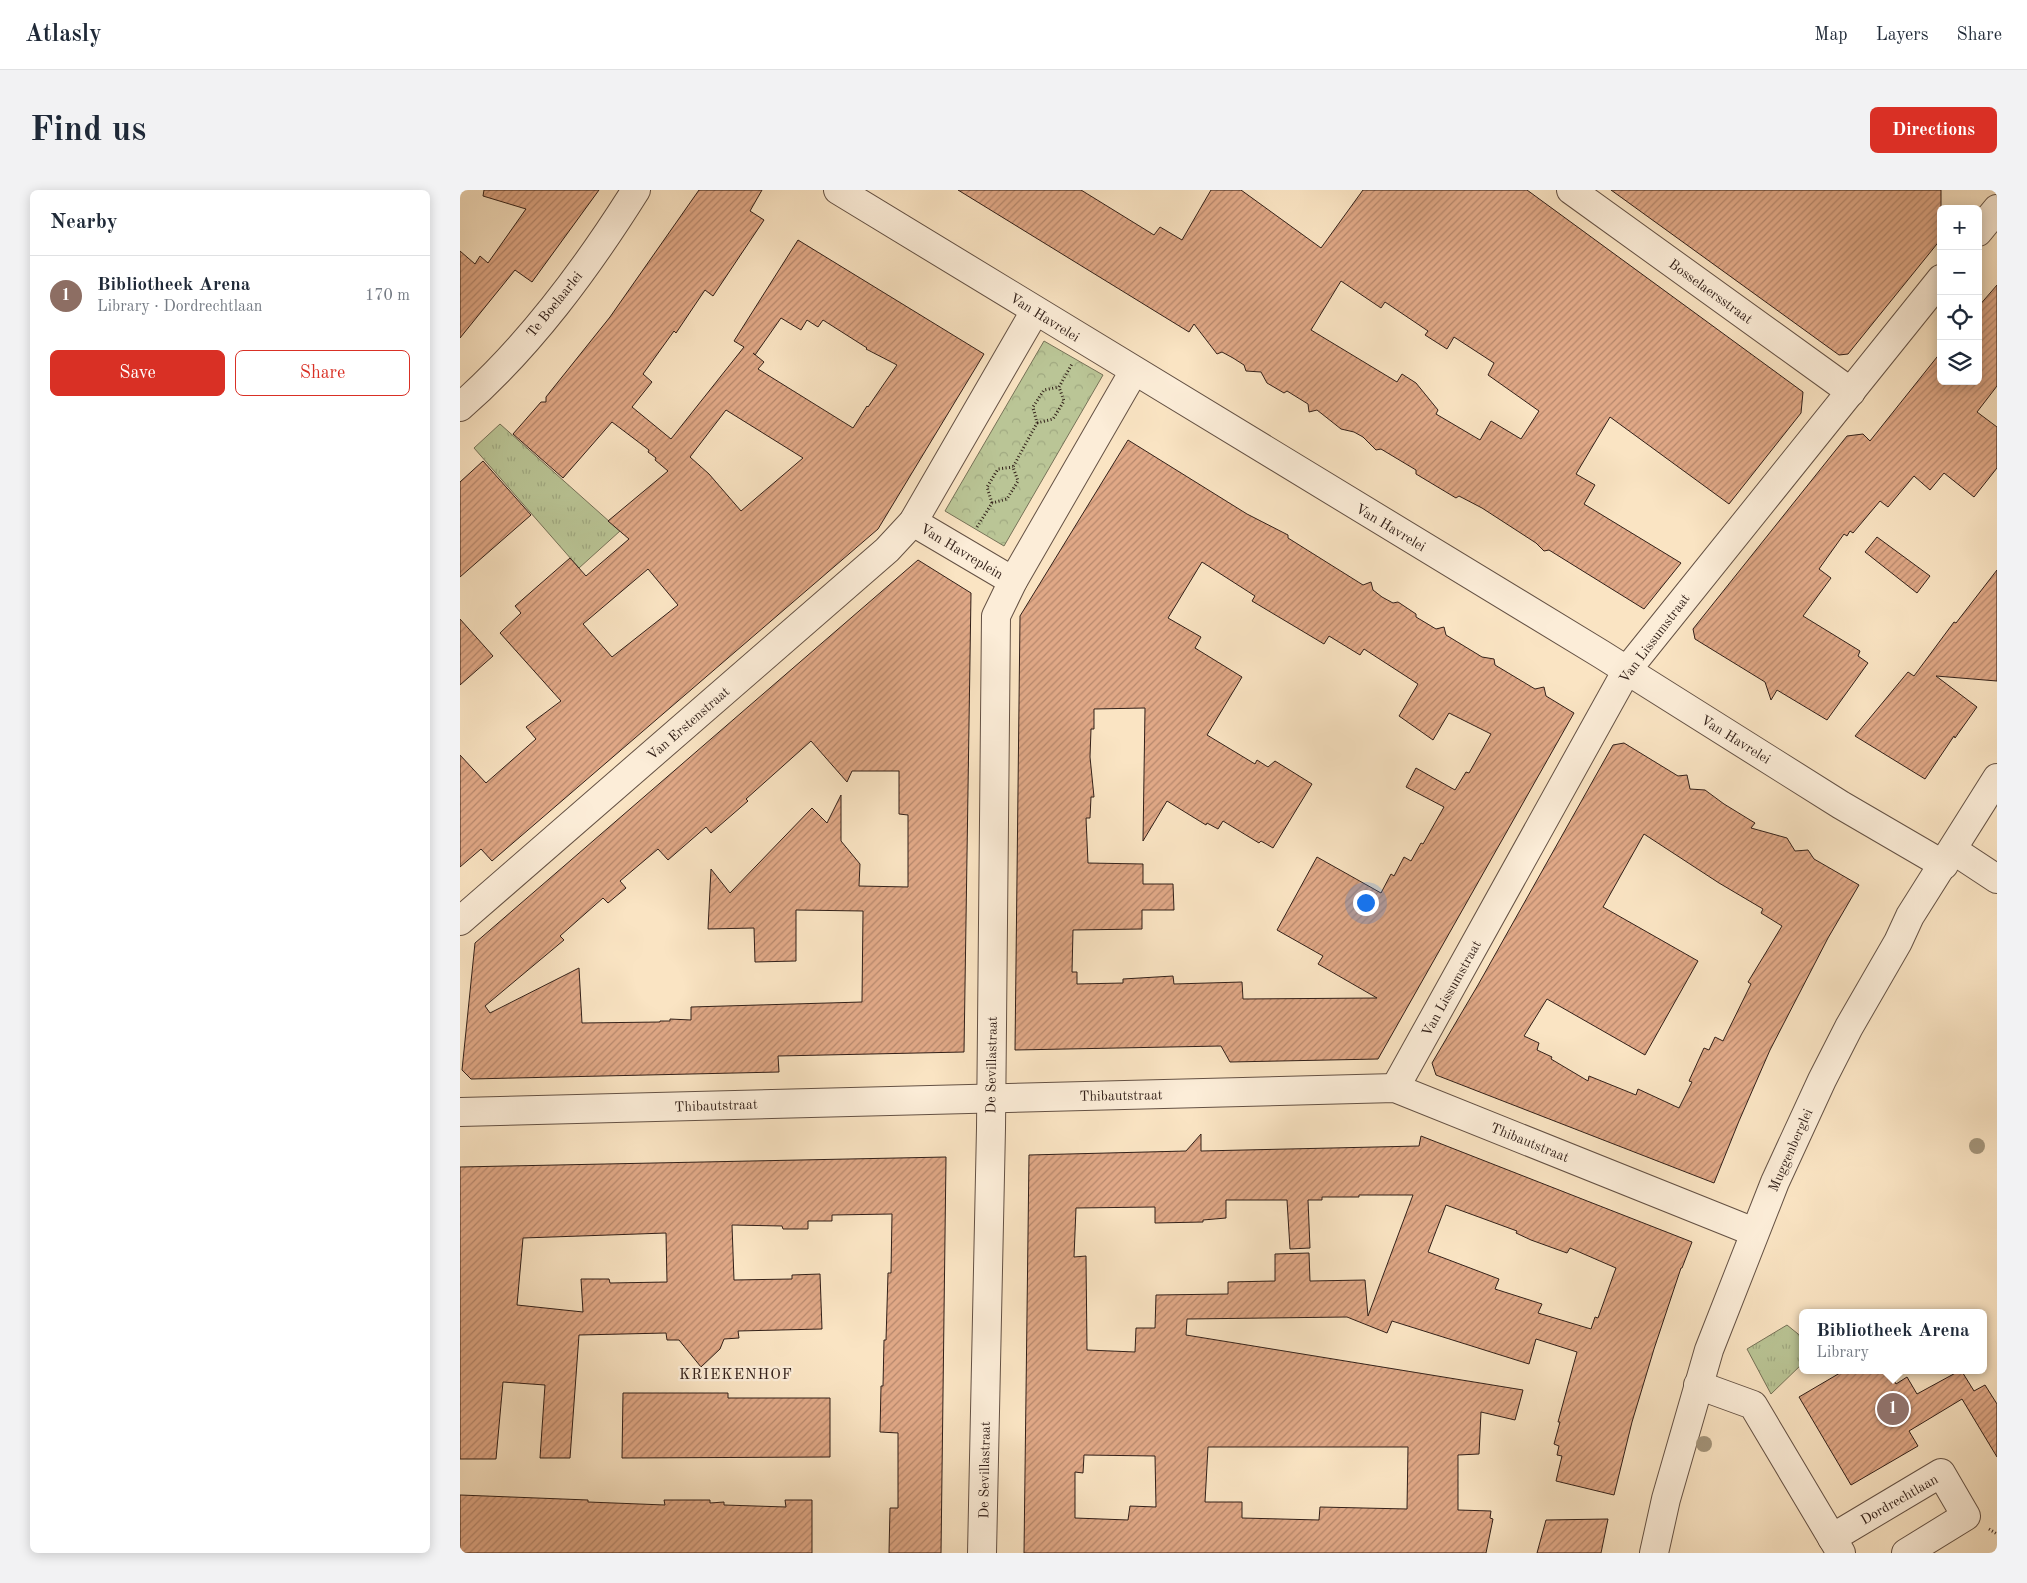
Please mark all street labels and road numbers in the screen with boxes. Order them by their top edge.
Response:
street label: Bosselaersstraat [1666,257,1755,327]
street label: Te Boelaarlei [524,269,585,340]
street label: Van Havrelei [1007,291,1082,345]
street label: Van Havrelei [1353,501,1428,554]
street label: Van Havreplein [918,522,1006,582]
street label: Van Lissumstraat [1617,591,1693,686]
street label: Van Erstenstraat [645,684,733,763]
street label: Van Havrelei [1698,713,1773,767]
street label: Van Lissumstraat [1420,938,1484,1039]
street label: De Sevillastraat [984,1016,1000,1114]
street label: Thibautstraat [1079,1088,1163,1104]
street label: Thibautstraat [674,1098,758,1114]
street label: Muggenberglei [1766,1107,1816,1194]
street label: Thibautstraat [1488,1121,1571,1165]
street label: De Sevillastraat [977,1421,993,1519]
street label: Dordrechtlaan [1858,1472,1941,1528]

